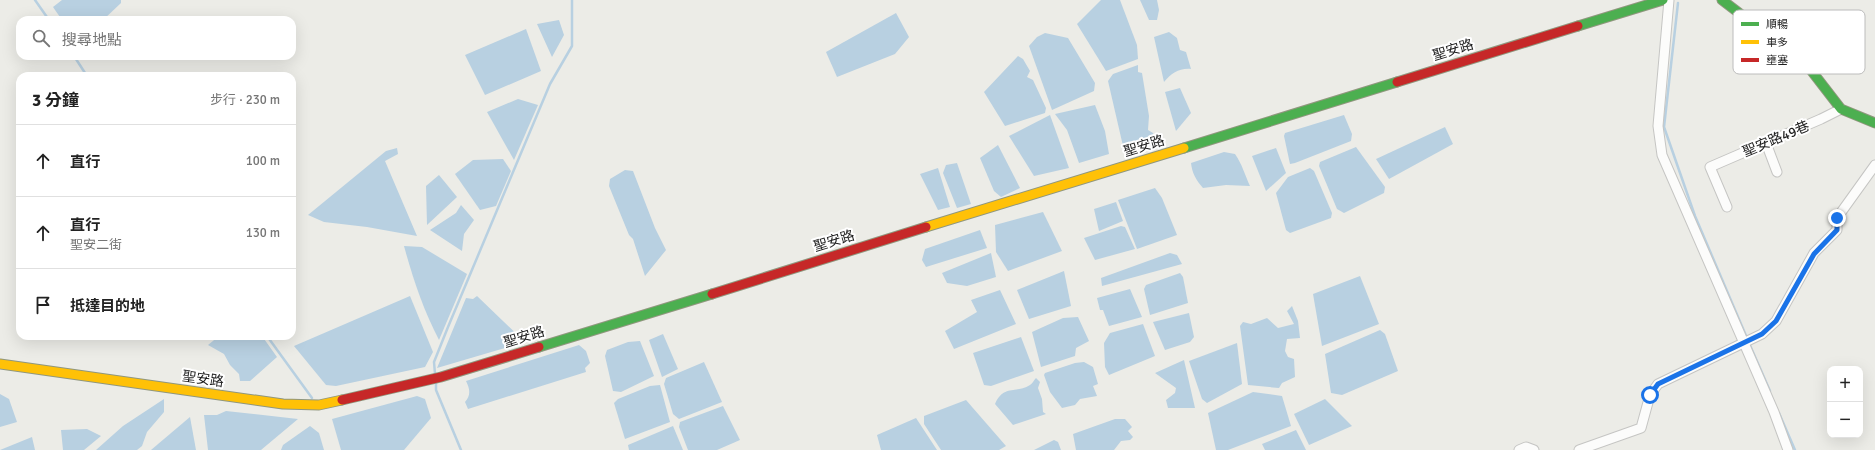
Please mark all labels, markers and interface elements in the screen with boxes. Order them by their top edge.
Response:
legend [1733,10,1865,74]
search box [16,16,296,60]
text: 順暢 [1766,18,1788,31]
icon: search [30,27,52,49]
text: 搜尋地點 [62,31,122,49]
street label: 聖安路 [1430,36,1476,64]
text: 車多 [1766,36,1788,49]
text: 壅塞 [1766,54,1788,67]
text: 3 分鐘 [32,90,79,111]
text: 步行 · 230 m [210,92,280,108]
street label: 聖安路49巷 [1740,117,1812,161]
street label: 聖安路 [1121,132,1167,160]
icon: ahead [32,150,54,172]
text: 直行 [70,153,100,171]
text: 100 m [246,153,280,169]
route end [1828,209,1846,227]
text: 直行 [70,216,100,234]
icon: ahead [32,222,54,244]
text: 130 m [246,225,280,241]
street label: 聖安路 [811,227,857,255]
text: 聖安二街 [70,237,122,253]
icon: arrive [32,294,54,316]
text: 抵達目的地 [70,297,145,315]
street label: 聖安路 [501,323,547,351]
map controls [1827,366,1863,438]
button: + [1827,366,1863,402]
street label: 聖安路 [181,368,225,390]
route start [1641,386,1659,404]
button: − [1827,402,1863,438]

